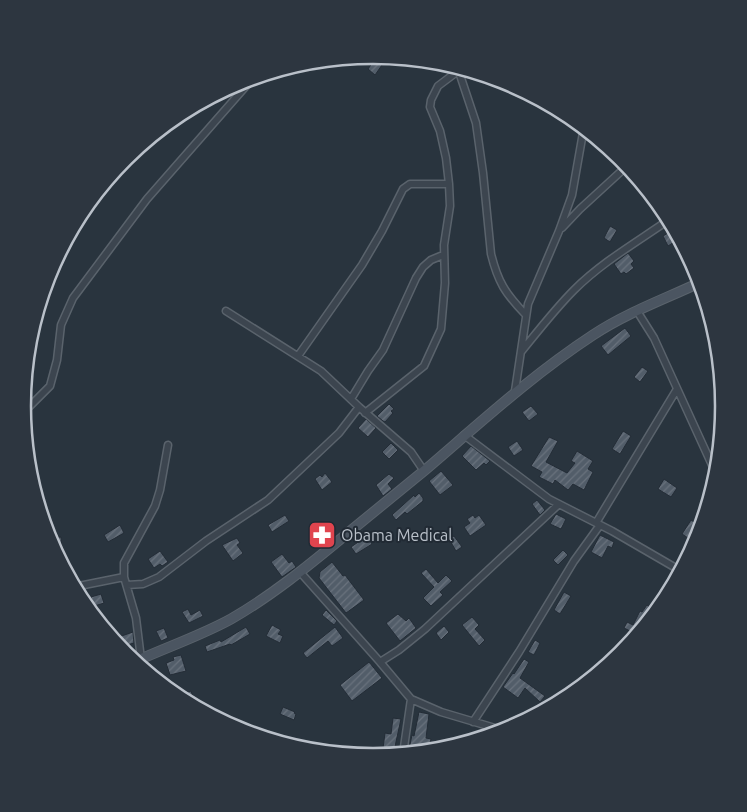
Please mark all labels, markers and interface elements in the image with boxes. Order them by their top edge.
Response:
pharmacy icon: Obama Medical [307,520,337,550]
place label: Obama Medical [341,526,453,544]

